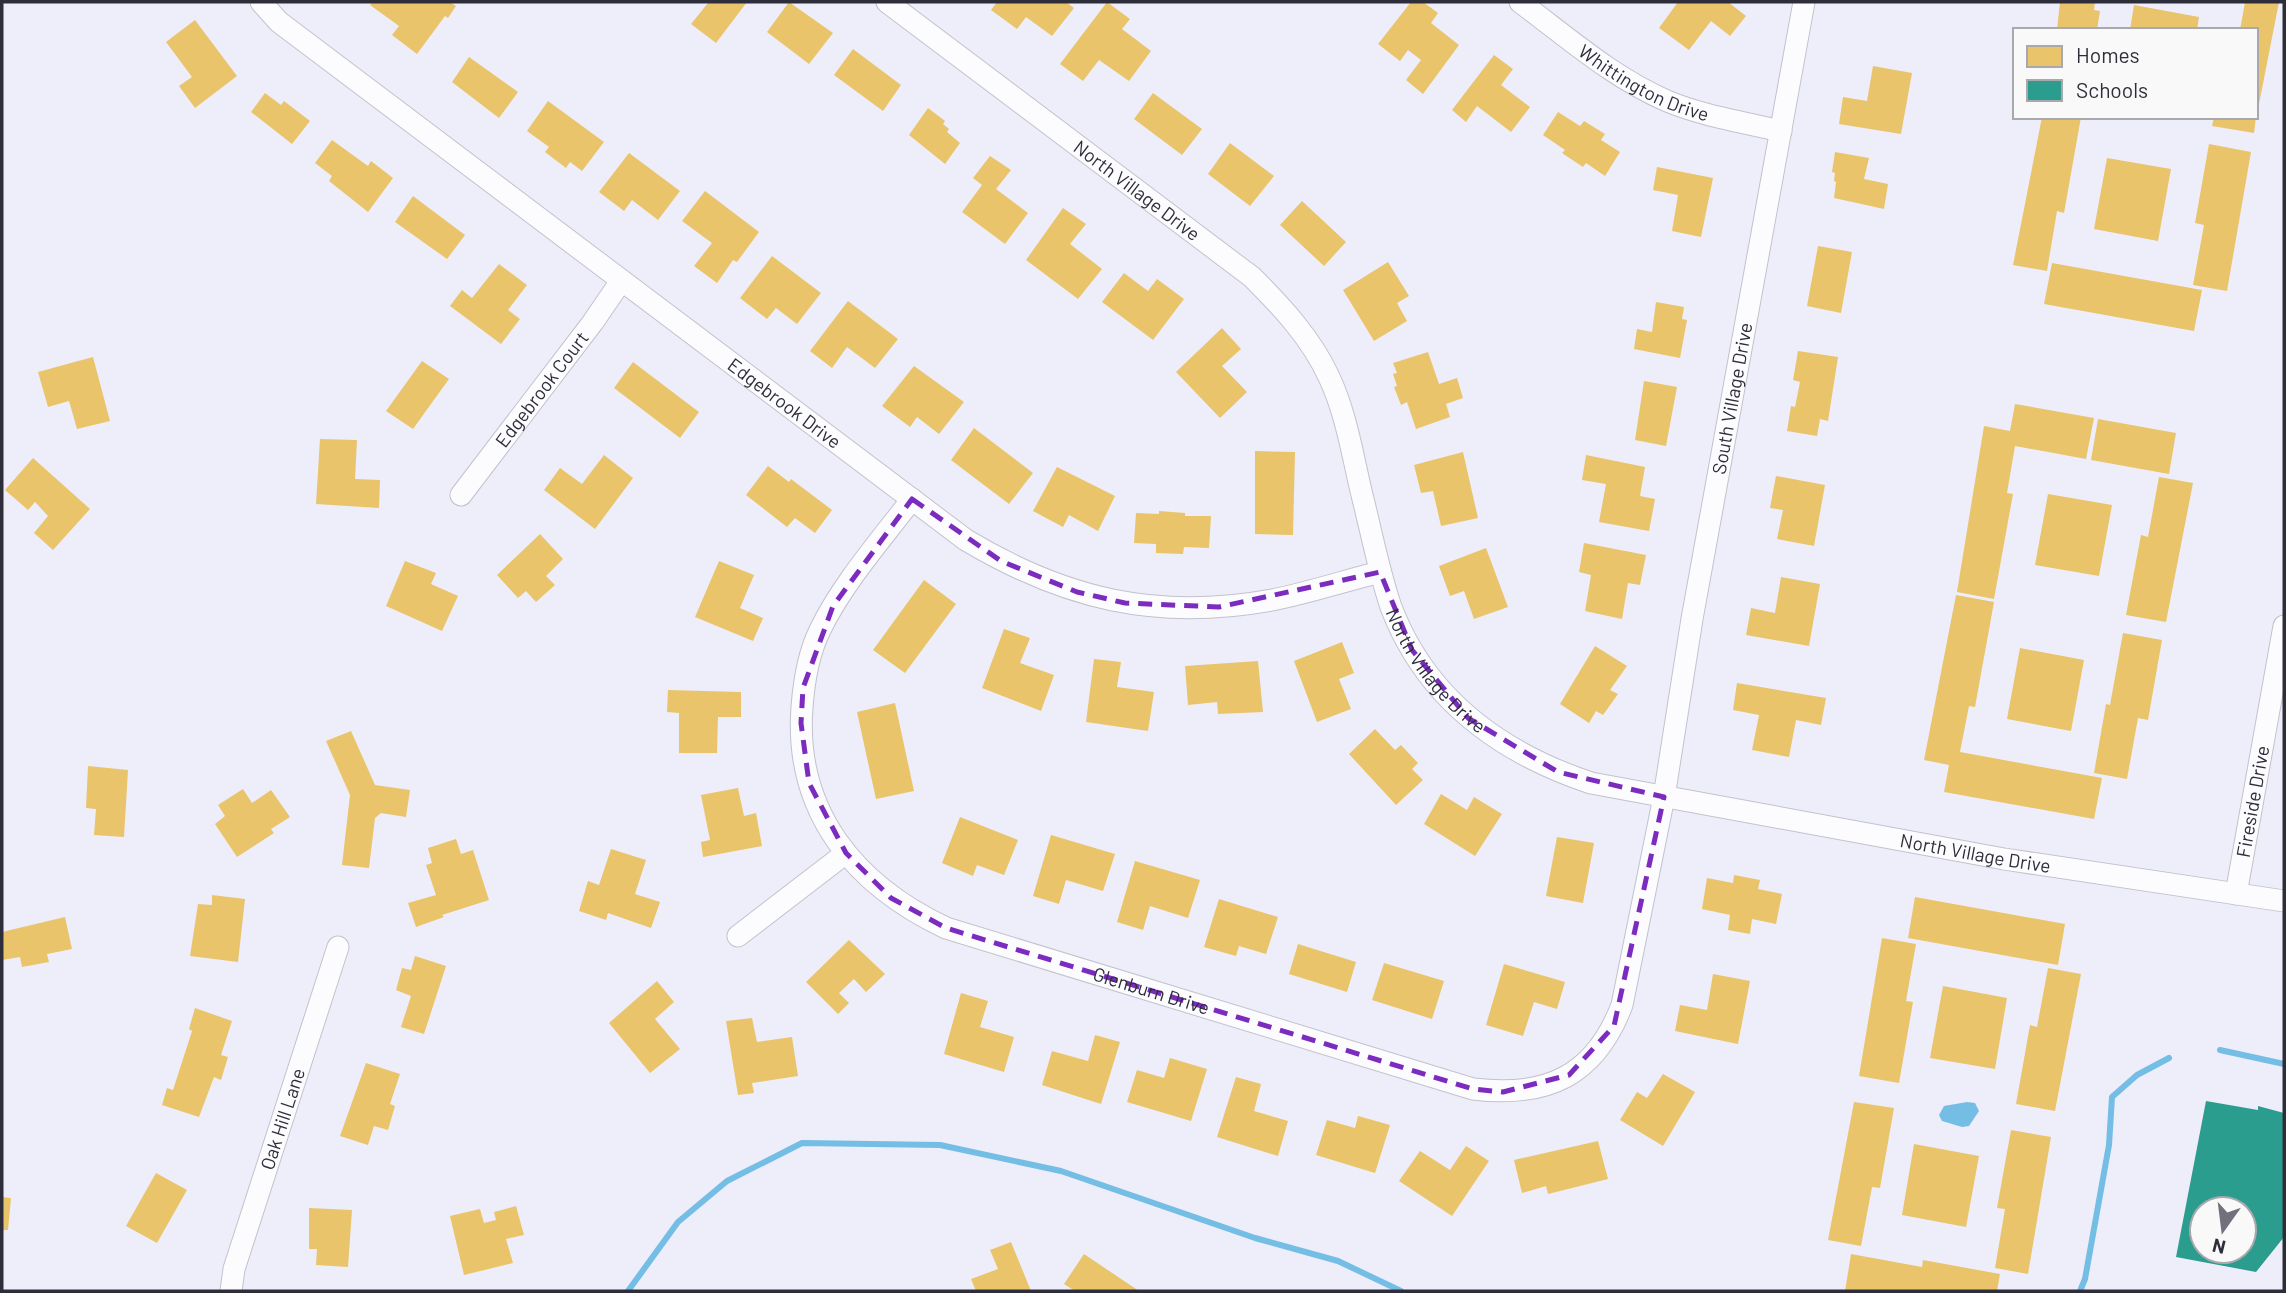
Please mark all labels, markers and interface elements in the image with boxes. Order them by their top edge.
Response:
legend [2013,28,2258,119]
street label: Whittington Drive [1575,39,1711,125]
text: Homes [2076,42,2140,67]
text: Schools [2076,77,2148,102]
street label: North Village Drive [1070,135,1205,245]
street label: South Village Drive [1707,321,1757,476]
street label: Edgebrook Court [490,326,593,451]
street label: Edgebrook Drive [724,353,846,453]
street label: North Village Drive [1382,605,1491,737]
street label: Fireside Drive [2231,744,2273,859]
street label: North Village Drive [1898,828,2052,877]
street label: Glenburn Drive [1091,962,1212,1019]
street label: Oak Hill Lane [255,1065,309,1172]
north arrow [2188,1195,2258,1265]
text: N [2210,1234,2228,1260]

